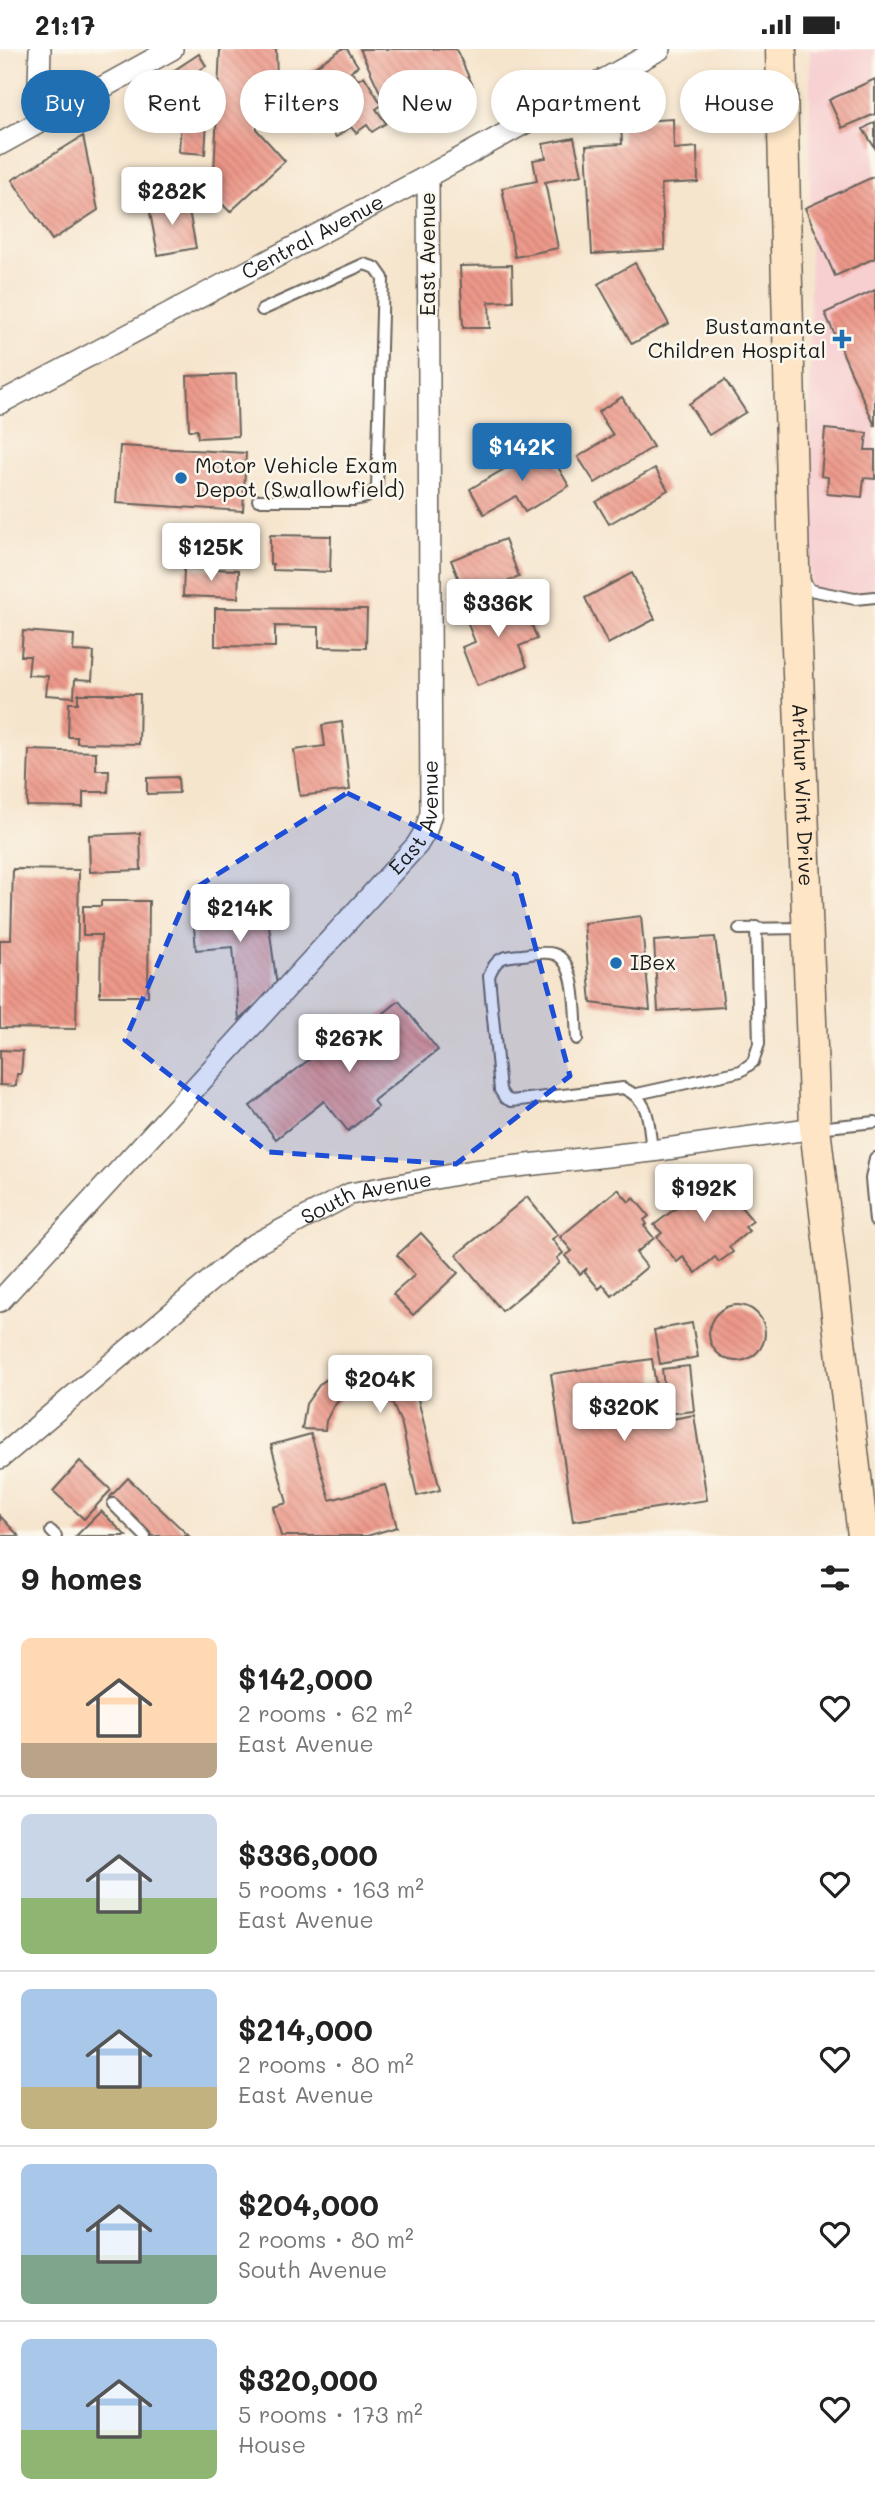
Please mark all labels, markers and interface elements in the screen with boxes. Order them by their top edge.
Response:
text: 21:17 [35,8,95,42]
chip: Buy [21,70,110,133]
chip: Rent [124,70,226,133]
chip: Filters [240,70,364,133]
chip: New [378,70,477,133]
chip: Apartment [491,70,666,133]
chip: House [680,70,799,133]
pin: $282K [123,167,221,227]
text: $282K [137,175,207,205]
street label: Central Avenue [236,187,388,285]
street label: East Avenue [413,192,440,316]
place label: Bustamante Children Hospital [648,312,826,363]
marker: Bustamante Children Hospital [832,329,852,349]
pin: $142K [473,423,571,483]
text: $142K [489,431,555,461]
place label: Motor Vehicle Exam Depot (Swallowfield) [195,451,405,502]
marker: Motor Vehicle Exam Depot (Swallowfield) [173,470,189,486]
pin: $125K [162,524,260,583]
text: $125K [178,531,244,561]
pin: $336K [449,579,547,639]
text: $336K [463,587,533,617]
street label: Arthur Wint Drive [787,703,821,887]
street label: East Avenue [382,760,444,880]
pin: $214K [191,885,289,944]
text: $214K [207,892,273,922]
place label: IBex [630,948,676,975]
marker: IBex [608,955,624,971]
pin: $267K [300,1014,398,1074]
text: $267K [315,1022,383,1052]
street label: South Avenue [296,1164,434,1230]
pin: $192K [655,1165,753,1224]
text: $192K [671,1172,737,1202]
pin: $204K [331,1355,429,1415]
text: $204K [344,1363,416,1393]
pin: $320K [575,1383,673,1443]
text: $320K [589,1391,659,1421]
text: 9 homes [21,1558,142,1598]
icon: filters [816,1559,854,1597]
text: $142,000 [238,1658,373,1698]
icon: home [77,1666,161,1750]
icon: heart [816,1689,854,1727]
text: 2 rooms · 62 m² [238,1698,412,1728]
text: East Avenue [238,1728,374,1758]
text: $336,000 [238,1834,378,1874]
icon: home [77,1842,161,1926]
icon: heart [816,1865,854,1903]
text: 5 rooms · 163 m² [238,1874,424,1904]
text: East Avenue [238,1904,374,1934]
text: $214,000 [238,2009,373,2049]
icon: home [77,2017,161,2101]
icon: heart [816,2040,854,2078]
text: 2 rooms · 80 m² [238,2049,414,2079]
text: East Avenue [238,2079,374,2109]
text: $204,000 [238,2184,379,2224]
icon: home [77,2192,161,2276]
icon: heart [816,2215,854,2253]
text: 2 rooms · 80 m² [238,2224,414,2254]
text: South Avenue [238,2254,387,2284]
text: $320,000 [238,2359,378,2399]
icon: home [77,2367,161,2451]
icon: heart [816,2390,854,2428]
text: 5 rooms · 173 m² [238,2399,423,2429]
text: House [238,2429,306,2459]

